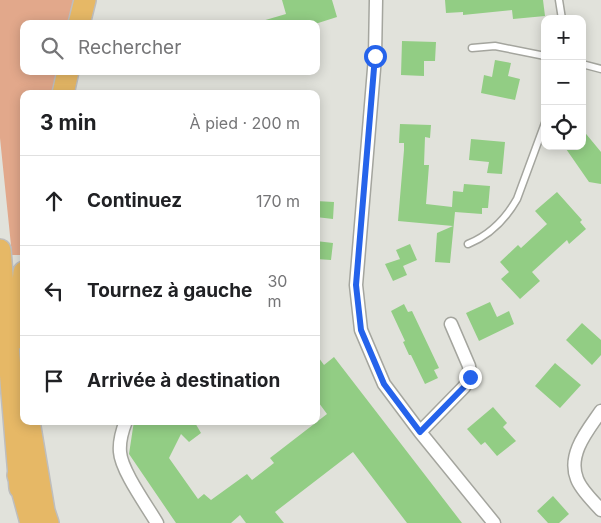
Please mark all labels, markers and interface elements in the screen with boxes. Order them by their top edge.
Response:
map controls [541,15,586,150]
button: + [541,15,586,60]
search box [20,20,320,75]
icon: search [38,34,66,62]
text: Rechercher [78,36,181,59]
route start [364,45,387,68]
button: − [541,60,586,105]
button: locate [541,105,586,150]
text: 3 min [40,110,96,135]
text: À pied · 200 m [190,113,300,133]
icon: ahead [40,187,68,215]
text: Continuez [87,189,182,212]
text: 170 m [256,191,300,211]
text: 30 m [267,271,287,311]
icon: left [40,277,68,305]
text: Tournez à gauche [87,279,252,302]
route end [459,366,482,389]
icon: arrive [40,367,68,395]
text: Arrivée à destination [87,369,280,392]

